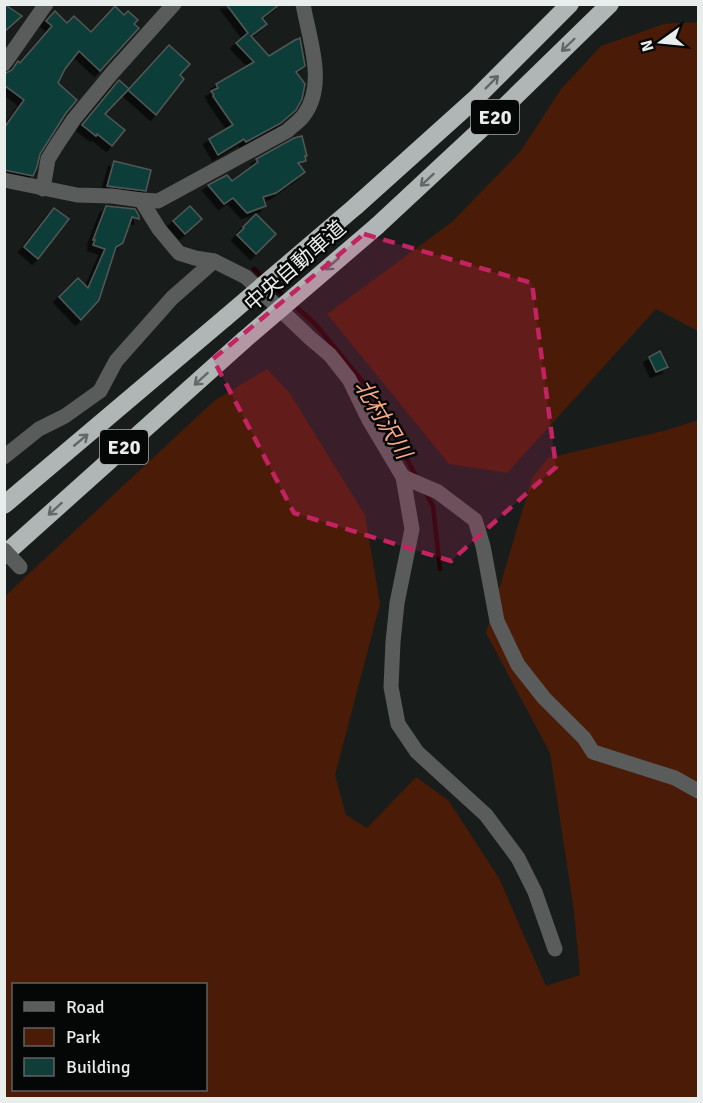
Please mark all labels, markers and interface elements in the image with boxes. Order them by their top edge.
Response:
north arrow [631,12,691,72]
one-way arrow [560,38,575,53]
text: N [636,38,659,54]
one-way arrow [484,75,499,90]
road number: E20 [471,100,519,134]
one-way arrow [419,173,434,187]
street label: 中央自動車道 [239,215,351,317]
one-way arrow [325,257,340,271]
one-way arrow [193,372,208,386]
water label: 北村沢川 [349,374,418,465]
road number: E20 [100,430,148,464]
one-way arrow [73,433,88,447]
one-way arrow [48,502,63,516]
legend [12,983,207,1091]
text: Road [66,996,105,1018]
text: Park [66,1026,101,1048]
text: Building [66,1056,130,1078]

